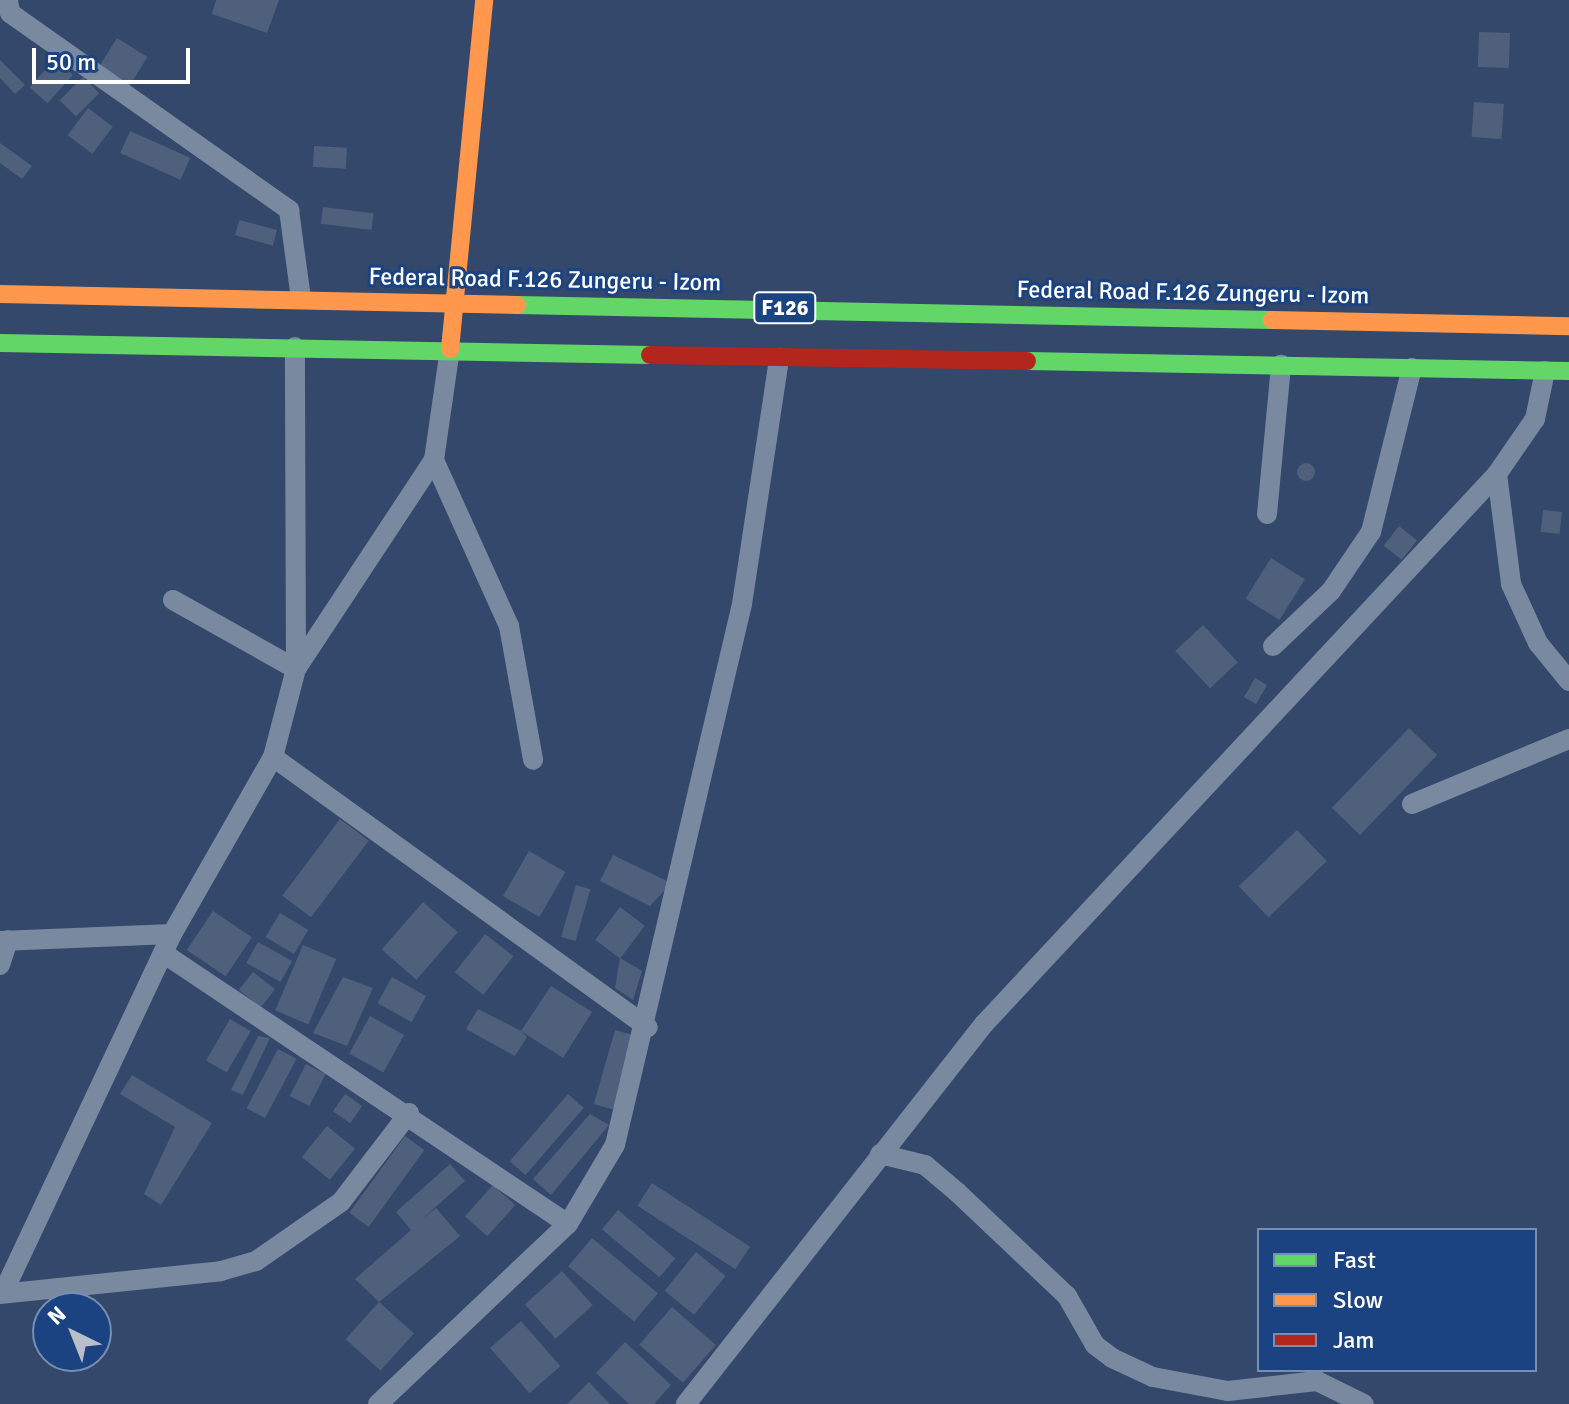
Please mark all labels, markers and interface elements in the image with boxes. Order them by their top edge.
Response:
scale bar [36,32,194,82]
text: 50 m [46,47,96,77]
street label: Federal Road F.126 Zungeru - Izom [368,263,722,297]
street label: Federal Road F.126 Zungeru - Izom [1016,276,1370,310]
road number: F126 [753,290,817,326]
legend [1257,1228,1537,1372]
text: Fast [1333,1245,1376,1275]
text: Slow [1333,1285,1383,1315]
north arrow [32,1292,112,1372]
text: N [42,1300,71,1331]
text: Jam [1333,1325,1374,1355]

